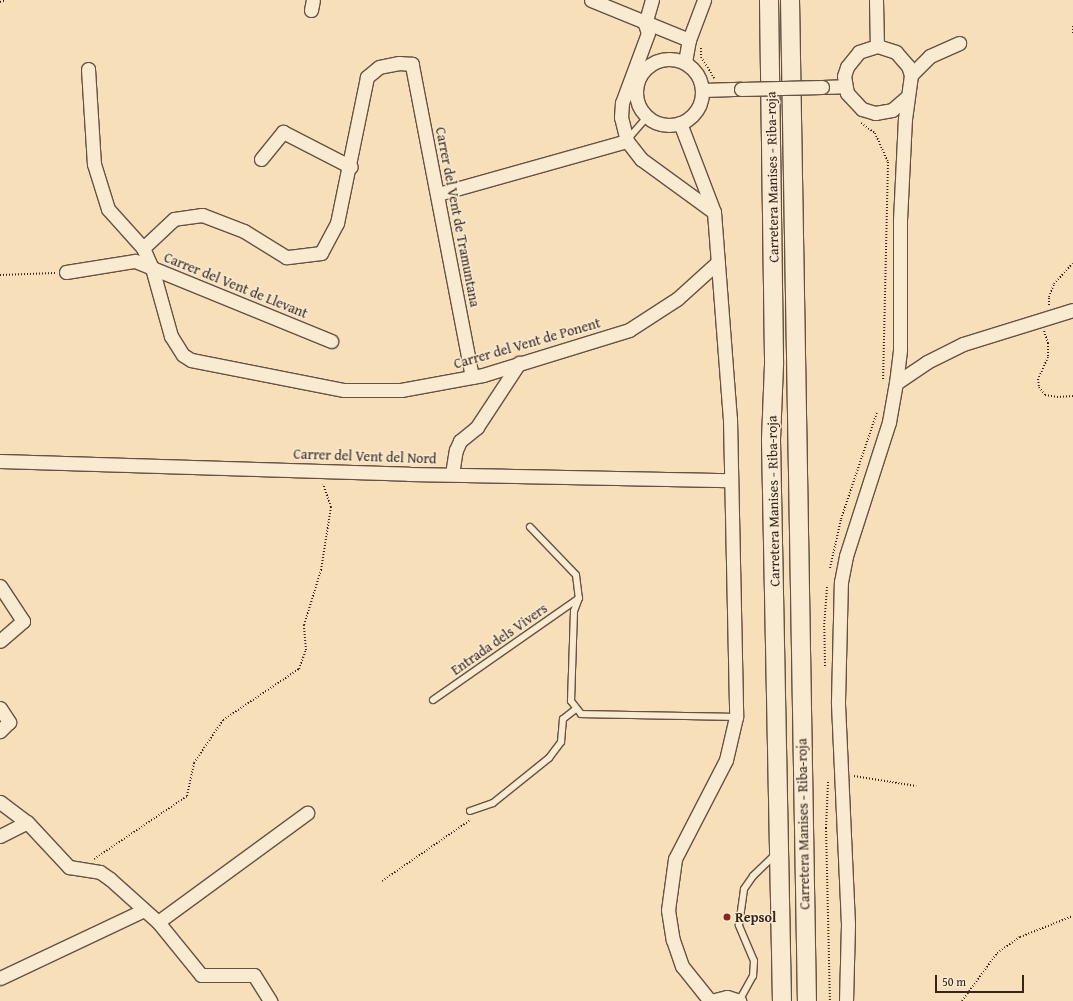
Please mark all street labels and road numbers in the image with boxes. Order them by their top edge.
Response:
street label: Carretera Manises - Riba-roja [762,91,782,263]
street label: Carrer del Vent de Tramuntana [432,126,484,308]
street label: Carrer del Vent de Llevant [162,248,310,322]
street label: Carrer del Vent de Ponent [452,314,602,372]
street label: Carretera Manises - Riba-roja [763,415,783,587]
street label: Carrer del Vent del Nord [293,445,437,467]
street label: Entrada dels Vivers [448,600,550,678]
street label: Carretera Manises - Riba-roja [793,738,813,910]

